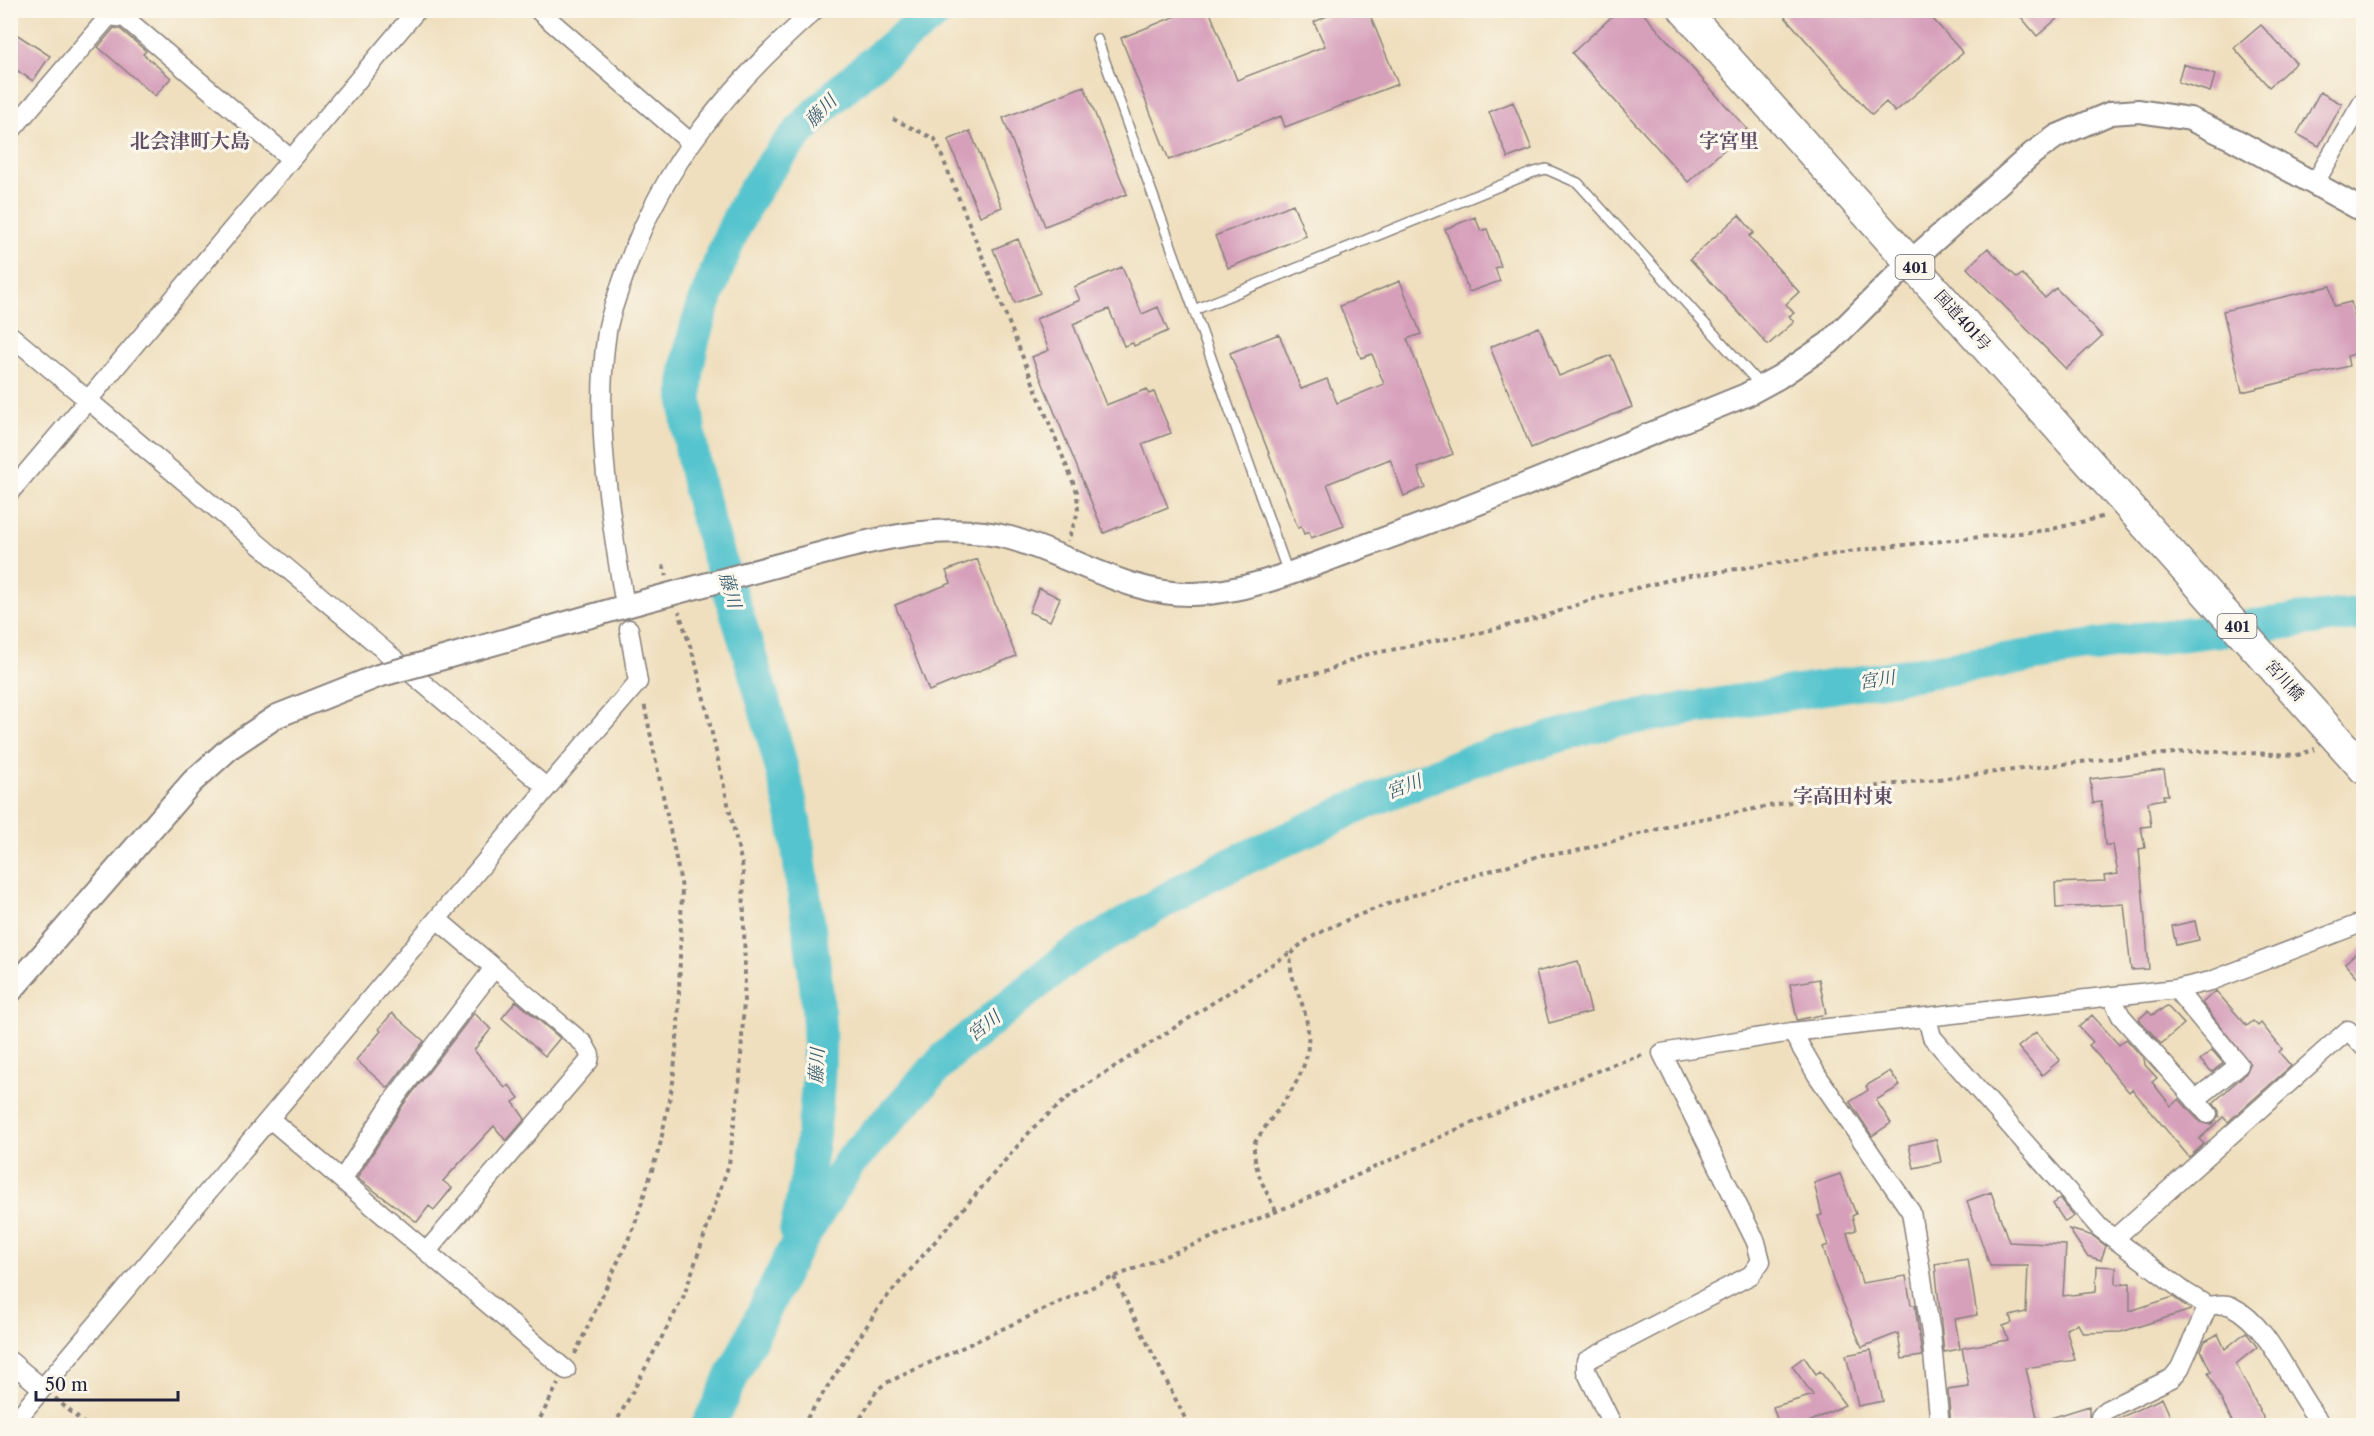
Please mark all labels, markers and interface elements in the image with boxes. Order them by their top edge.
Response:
water label: 藤川 [801,89,843,132]
district label: 北会津町大島 [130,129,250,153]
district label: 字宮里 [1699,129,1759,153]
road number: 401 [1896,255,1934,279]
street label: 国道401号 [1931,286,1995,354]
water label: 藤川 [714,570,746,612]
road number: 401 [2218,614,2256,638]
street label: 宮川橋 [2262,655,2308,705]
water label: 宮川 [1858,666,1898,694]
water label: 宮川 [1383,770,1427,804]
district label: 字高田村東 [1793,784,1893,808]
water label: 宮川 [963,1005,1006,1046]
water label: 藤川 [805,1045,829,1085]
scale bar [36,1364,178,1402]
text: 50 m [45,1374,88,1396]

